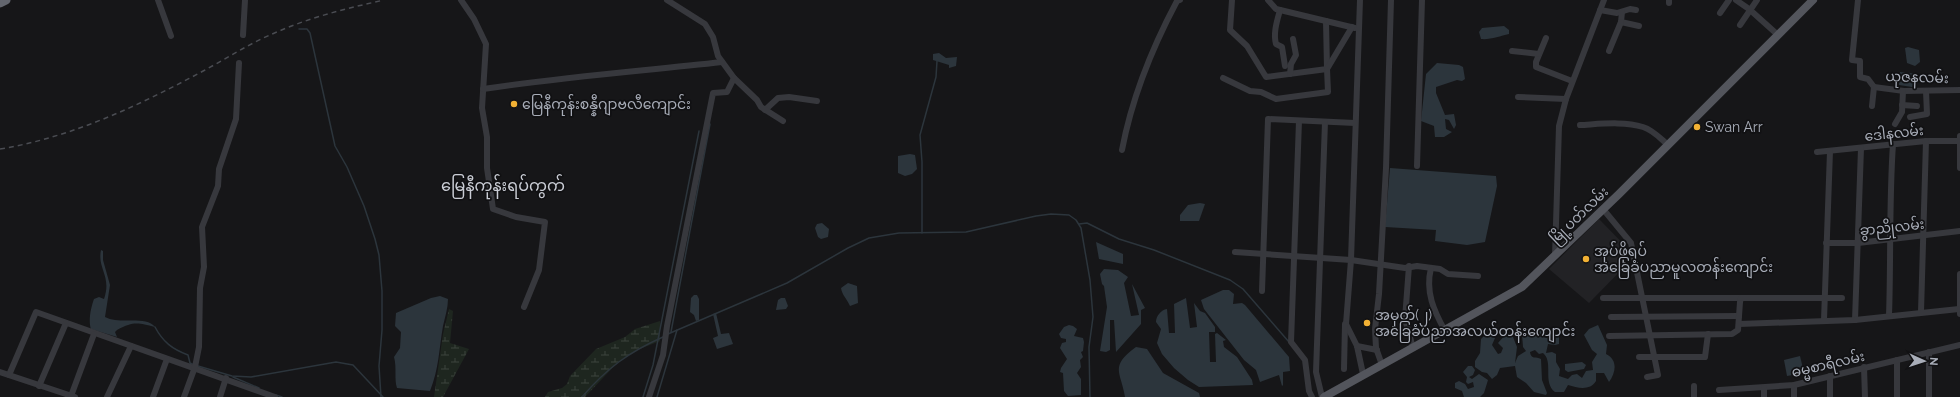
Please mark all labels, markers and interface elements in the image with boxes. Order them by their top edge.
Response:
street label: ယုဇနလမ်း [1885,66,1949,90]
place label: မြေနီကုန်းစန္နီဂျာဗလီကျောင်း [522,94,691,117]
marker: မြေနီကုန်းစန္နီဂျာဗလီကျောင်း [509,99,519,109]
place label: Swan Arr [1705,119,1763,135]
street label: ဒေါနလမ်း [1863,120,1925,148]
marker: Swan Arr [1692,122,1702,132]
district label: မြေနီကုန်းရပ်ကွက် [441,174,565,200]
street label: မြို့ပတ်လမ်း [1545,182,1614,250]
street label: ခွာညိုလမ်း [1859,214,1926,242]
place label: အုပ်ဖိုရပ် အခြေခံပညာမူလတန်းကျောင်း [1594,241,1773,279]
marker: အုပ်ဖိုရပ် အခြေခံပညာမူလတန်းကျောင်း [1581,254,1591,264]
place label: အမှတ်(၂) အခြေခံပညာအလယ်တန်းကျောင်း [1375,305,1575,343]
marker: အမှတ်(၂) အခြေခံပညာအလယ်တန်းကျောင်း [1362,318,1372,328]
north arrow [1904,341,1944,381]
street label: ဓမ္မစာရီလမ်း [1789,346,1867,384]
text: N [1927,357,1940,366]

